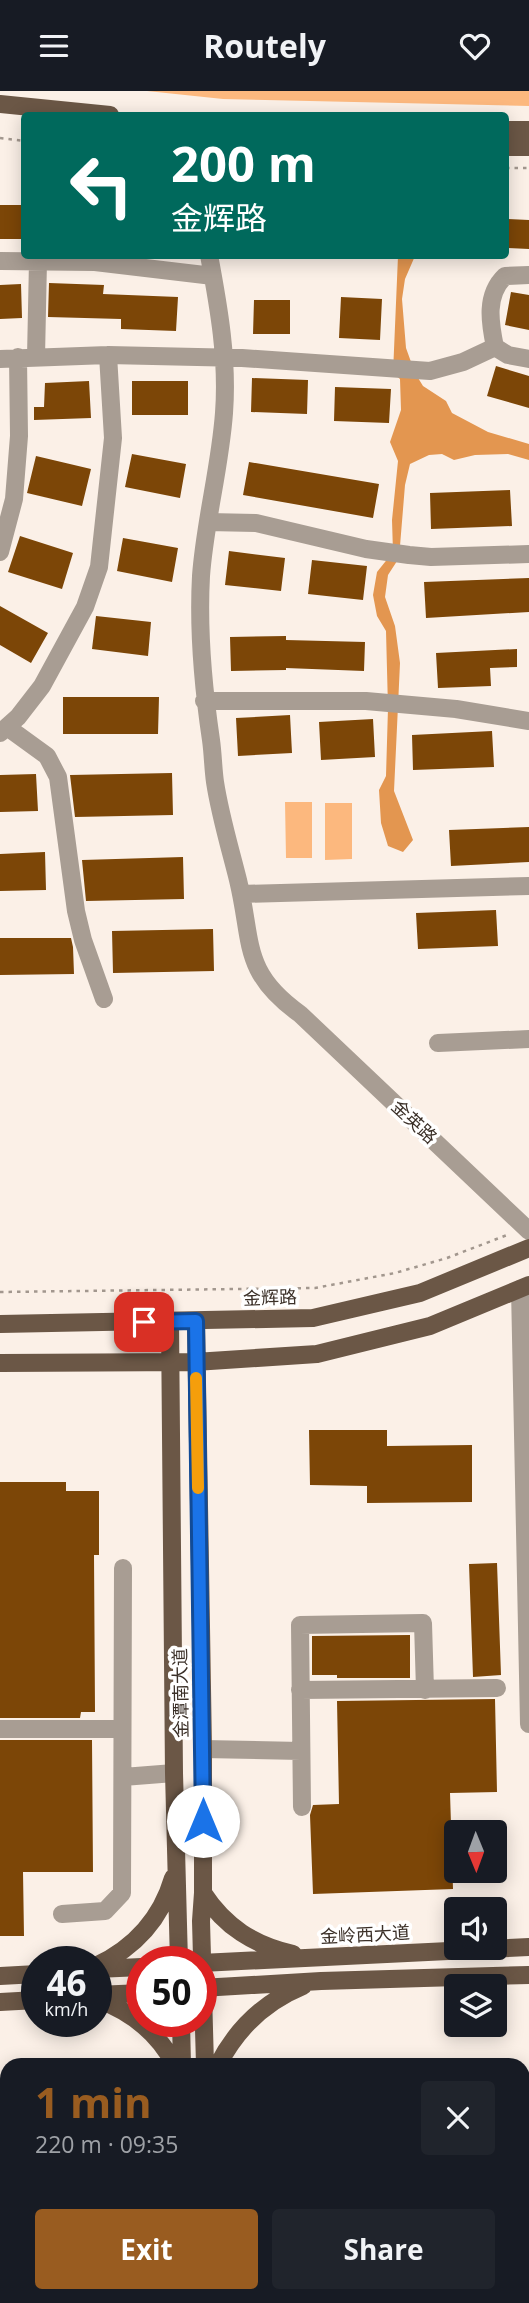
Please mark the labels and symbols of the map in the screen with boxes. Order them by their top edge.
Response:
street label: 金英路 [387,1094,443,1148]
street label: 金辉路 [243,1284,297,1310]
pin [114,1292,174,1352]
street label: 金潭南大道 [167,1648,193,1738]
position arrow [166,1784,240,1858]
north arrow [444,1820,508,1883]
street label: 金岭西大道 [319,1920,411,1948]
speed limit sign: 50 [126,1946,217,2037]

